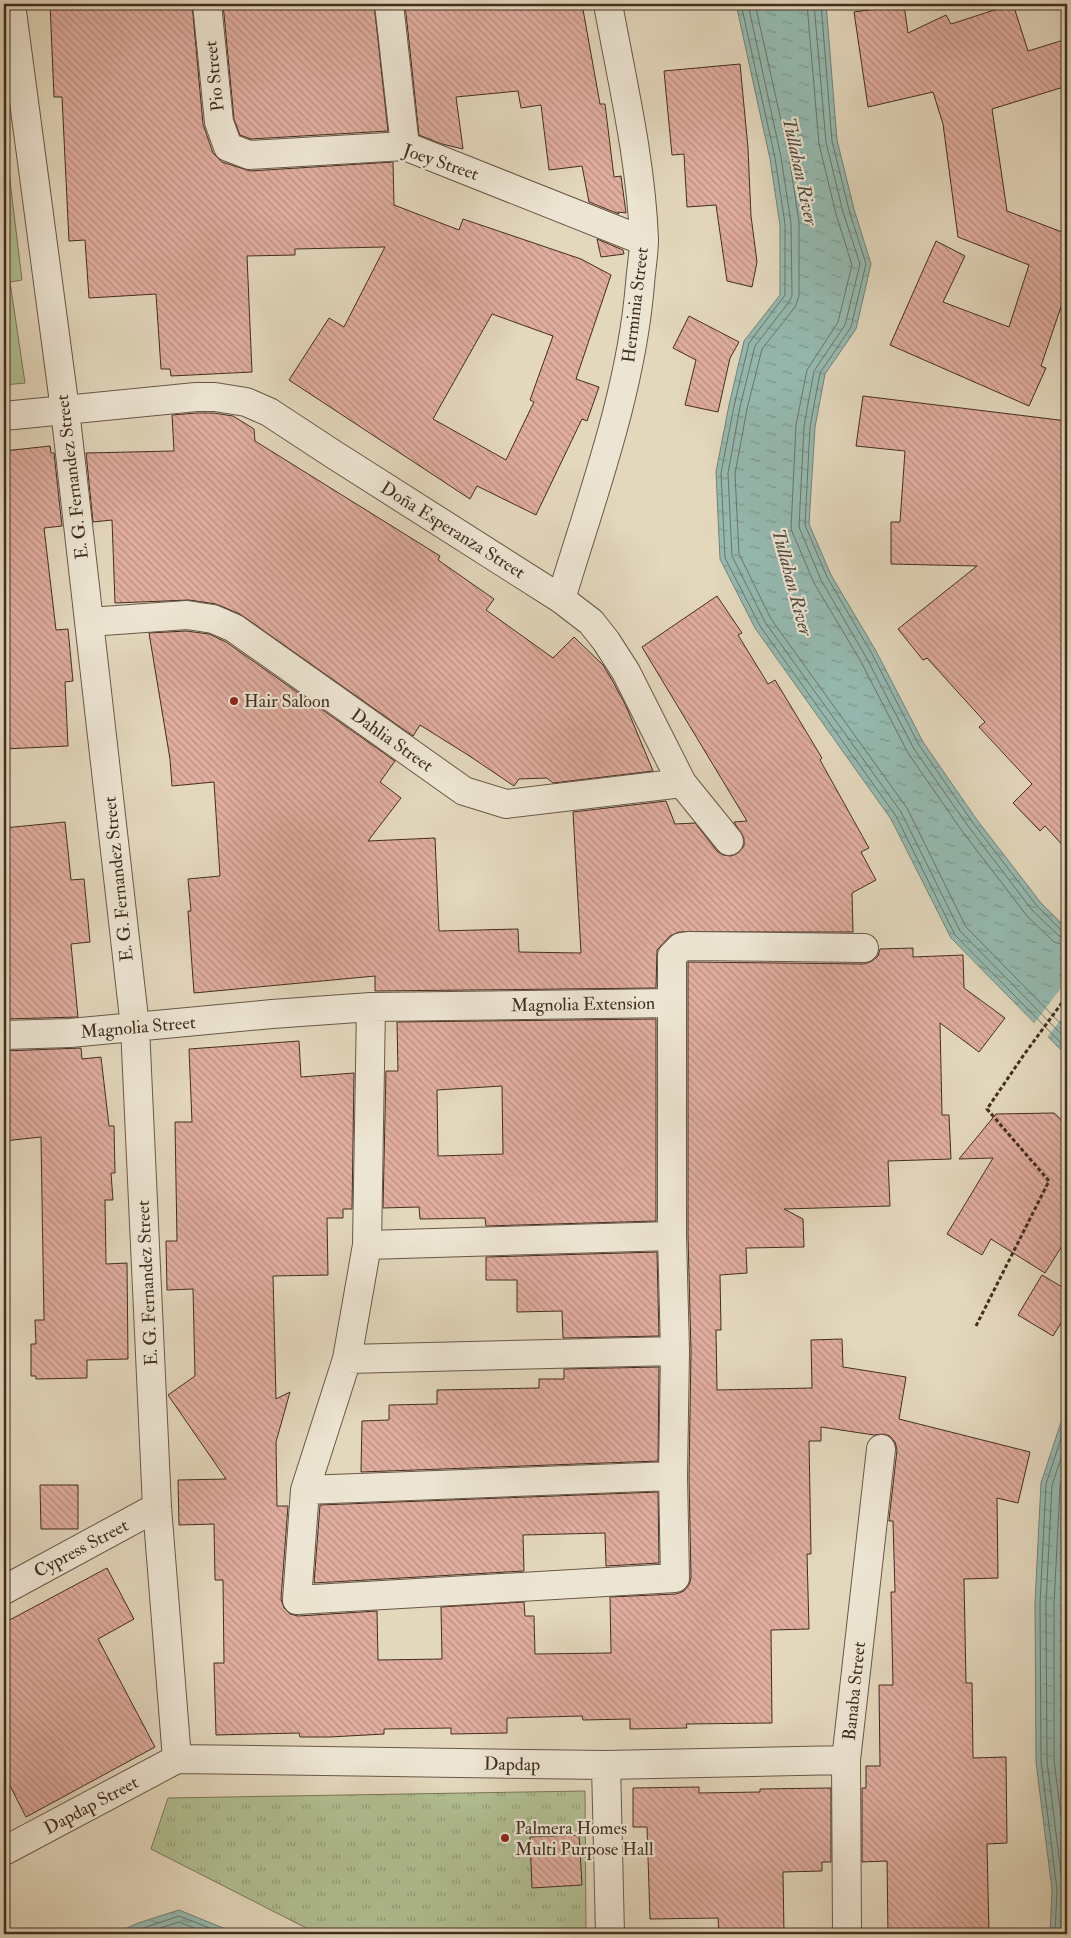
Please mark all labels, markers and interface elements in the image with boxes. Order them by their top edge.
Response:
street label: Pio Street [199,39,230,112]
water label: Tullahan River [777,115,823,228]
street label: Joey Street [399,139,482,186]
street label: Herminia Street [617,246,654,364]
street label: E. G. Fernandez Street [51,393,94,561]
street label: Doña Esperanza Street [376,477,529,584]
water label: Tullahan River [766,526,818,639]
place label: Hair Saloon [244,690,330,713]
marker: Hair Saloon [228,695,240,707]
street label: Dahlia Street [346,704,438,777]
street label: E. G. Fernandez Street [98,795,139,963]
street label: Magnolia Extension [511,992,655,1017]
street label: Magnolia Street [80,1011,197,1044]
street label: E. G. Fernandez Street [132,1199,163,1366]
street label: Cypress Street [30,1514,133,1583]
street label: Banaba Street [838,1640,871,1742]
street label: Dapdap [484,1753,540,1776]
street label: Dapdap Street [40,1771,143,1840]
place label: Palmera Homes Multi Purpose Hall [515,1817,654,1861]
marker: Palmera Homes Multi Purpose Hall [499,1832,511,1844]

